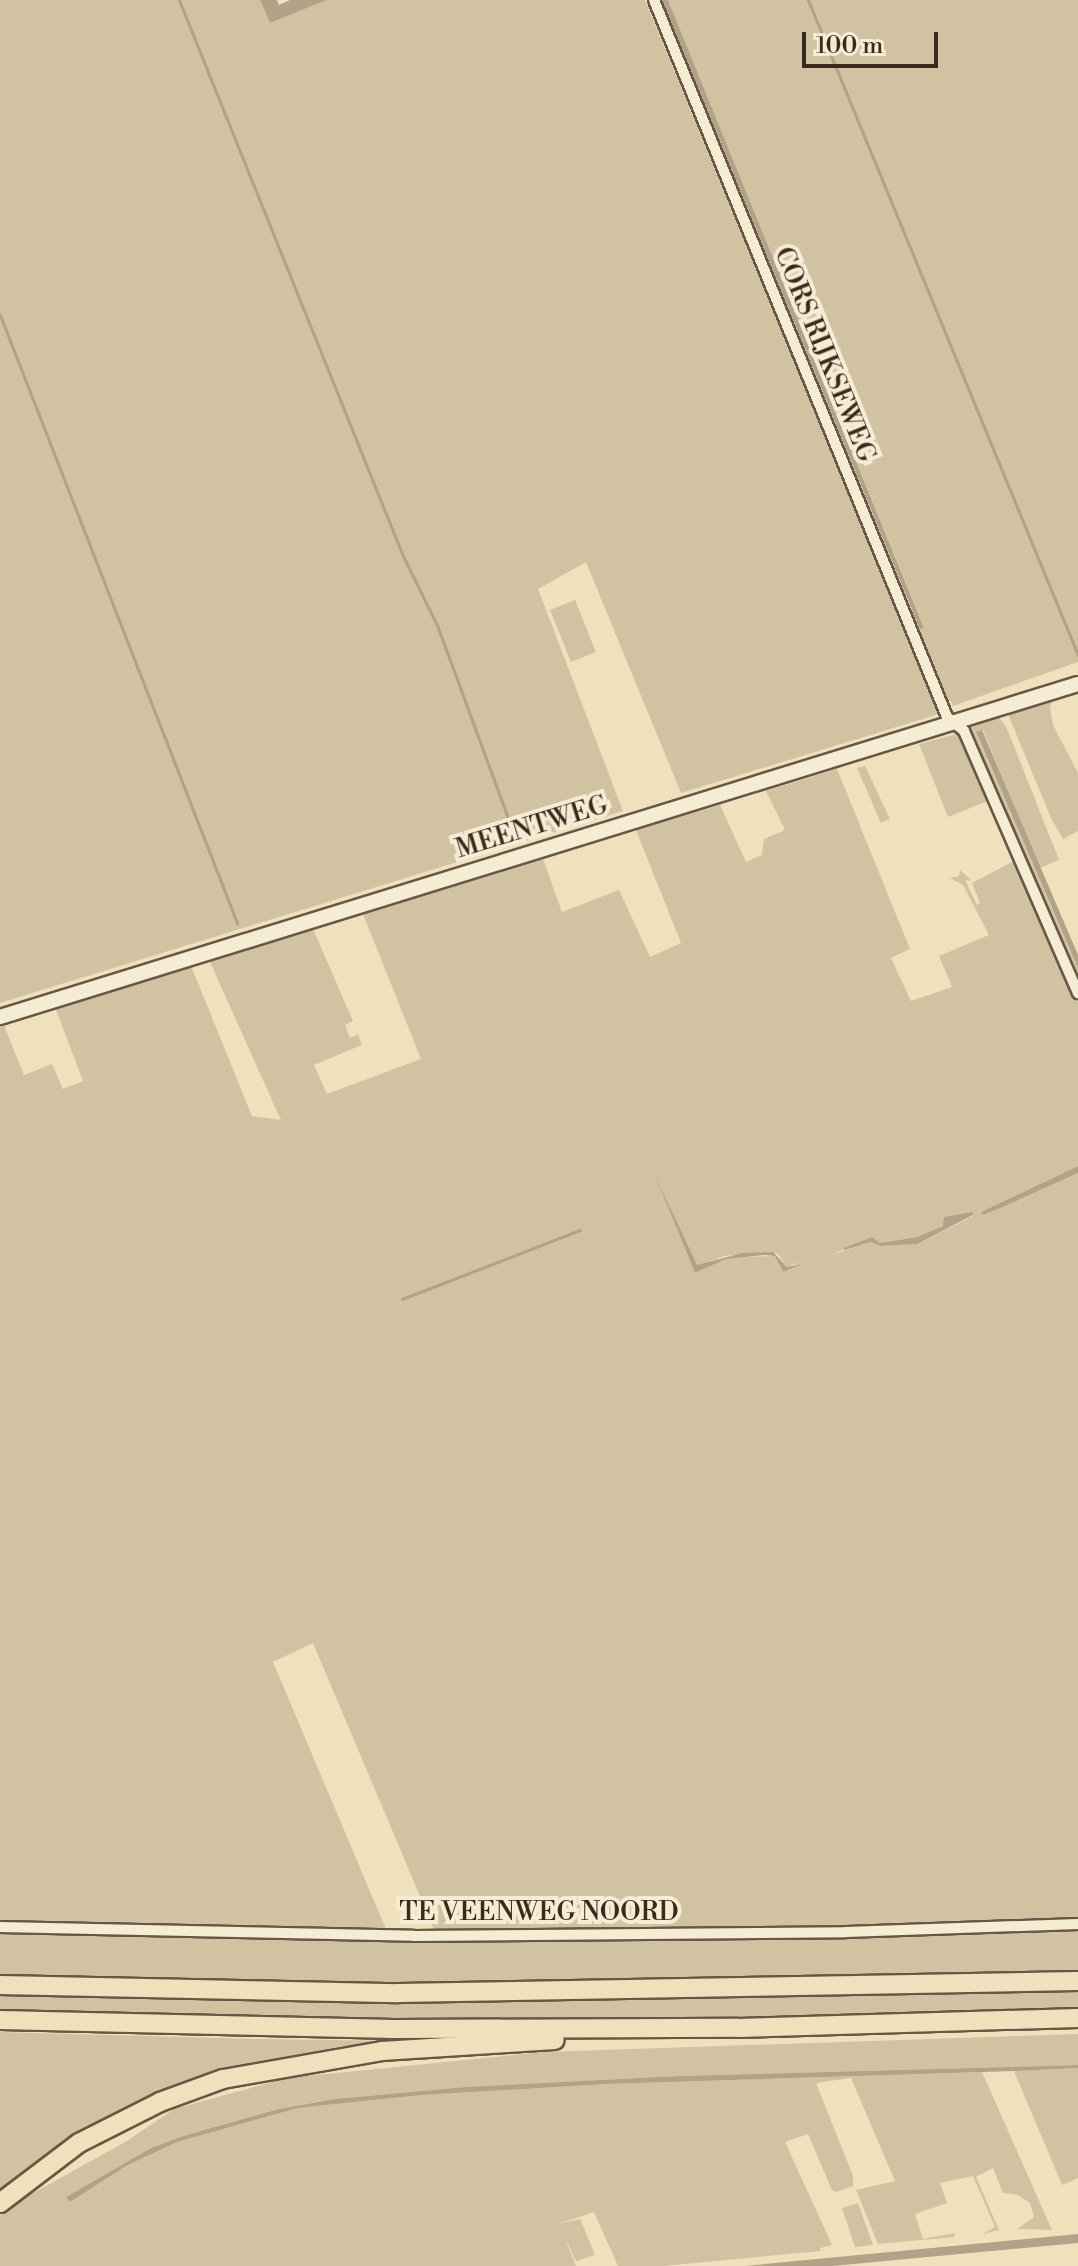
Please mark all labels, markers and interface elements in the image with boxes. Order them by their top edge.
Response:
scale bar [806,16,942,66]
text: 100 m [816,31,883,61]
street label: CORS RIJKSEWEG [767,243,881,467]
street label: MEENTWEG [452,790,612,866]
street label: TE VEENWEG NOORD [399,1897,679,1929]

